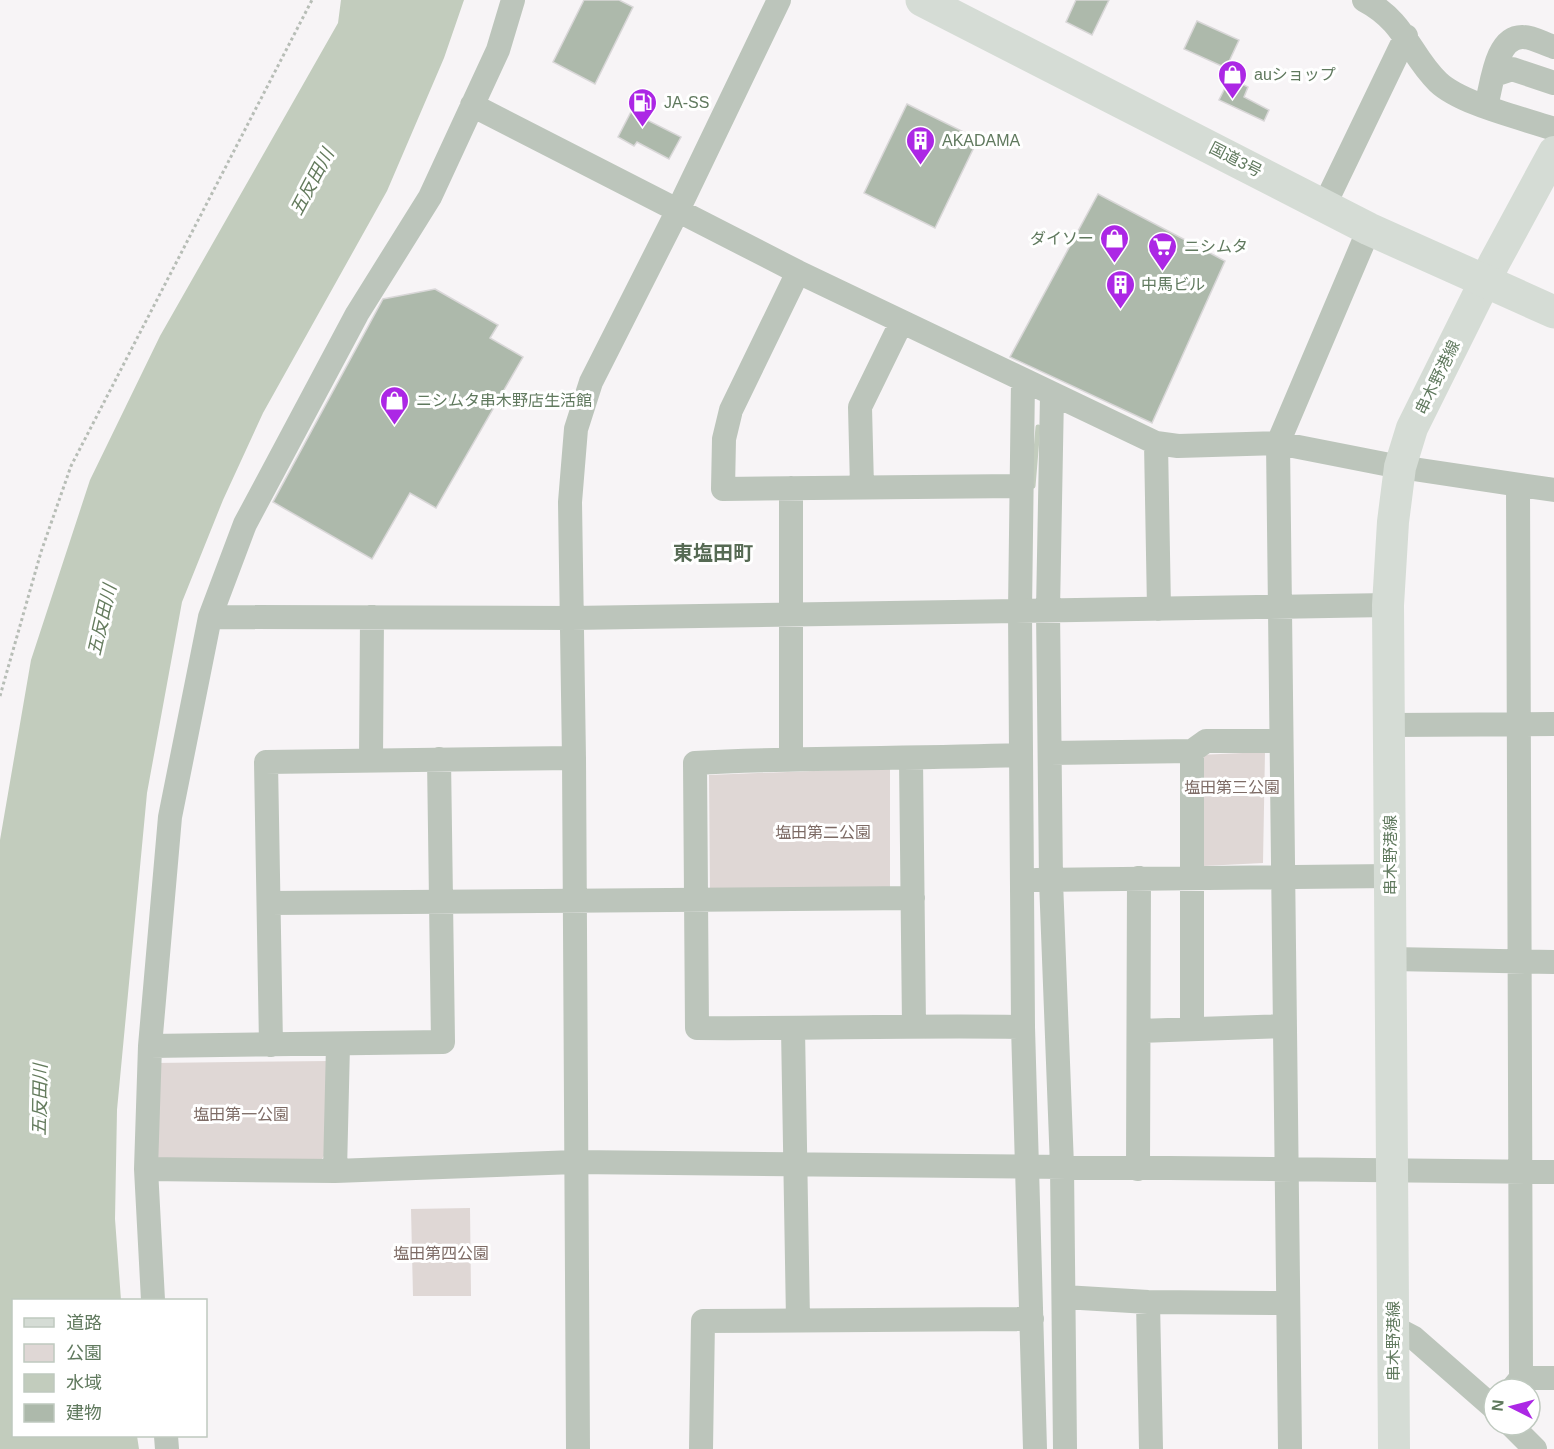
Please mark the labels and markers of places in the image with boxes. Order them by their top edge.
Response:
shop icon: auショップ [1217,58,1249,100]
place label: auショップ [1254,66,1336,83]
fuel station icon: JA-SS [627,86,659,128]
place label: JA-SS [664,94,709,111]
building icon: AKADAMA [905,124,937,166]
place label: AKADAMA [942,132,1021,149]
shop icon: ダイソー [1099,222,1131,264]
place label: ダイソー [1030,230,1094,247]
supermarket icon: ニシムタ [1147,230,1179,272]
place label: ニシムタ [1184,238,1248,255]
building icon: 中馬ビル [1104,268,1136,310]
place label: 中馬ビル [1141,276,1205,293]
shop icon: ニシムタ串木野店生活館 [379,384,411,426]
place label: ニシムタ串木野店生活館 [416,392,592,409]

